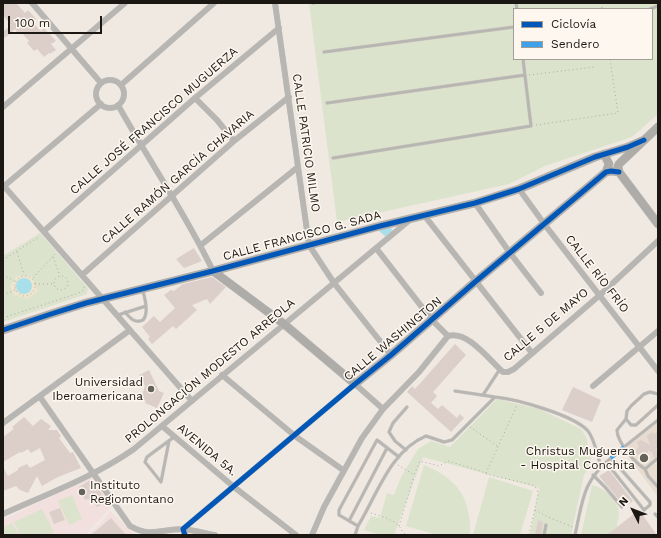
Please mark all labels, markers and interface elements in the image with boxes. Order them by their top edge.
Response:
scale bar [10,8,104,34]
legend [513,8,653,60]
text: 100 m [15,16,50,30]
text: Ciclovía [551,17,596,31]
text: Sendero [551,37,599,51]
street label: CALLE JOSÉ FRANCISCO MUGUERZA [67,44,241,198]
street label: CALLE PATRICIO MILMO [289,73,323,213]
street label: CALLE RAMÓN GARCÍA CHAVARIA [99,107,257,247]
street label: CALLE FRANCISCO G. SADA [221,208,383,264]
street label: CALLE RÍO FRÍO [562,232,632,316]
street label: CALLE 5 DE MAYO [500,285,592,365]
street label: CALLE WASHINGTON [341,294,445,384]
street label: PROLONGACIÓN MODESTO ARREOLA [122,296,298,446]
place label: Universidad Iberoamericana [52,375,143,403]
marker: Universidad Iberoamericana [146,384,156,394]
street label: AVENIDA 5A. [174,421,240,479]
place label: Christus Muguerza - Hospital Conchita [520,444,635,472]
marker: Christus Muguerza - Hospital Conchita [638,452,650,464]
place label: Instituto Regiomontano [90,478,174,506]
marker: Instituto Regiomontano [77,487,87,497]
north arrow [613,490,653,530]
text: N [616,494,631,509]

